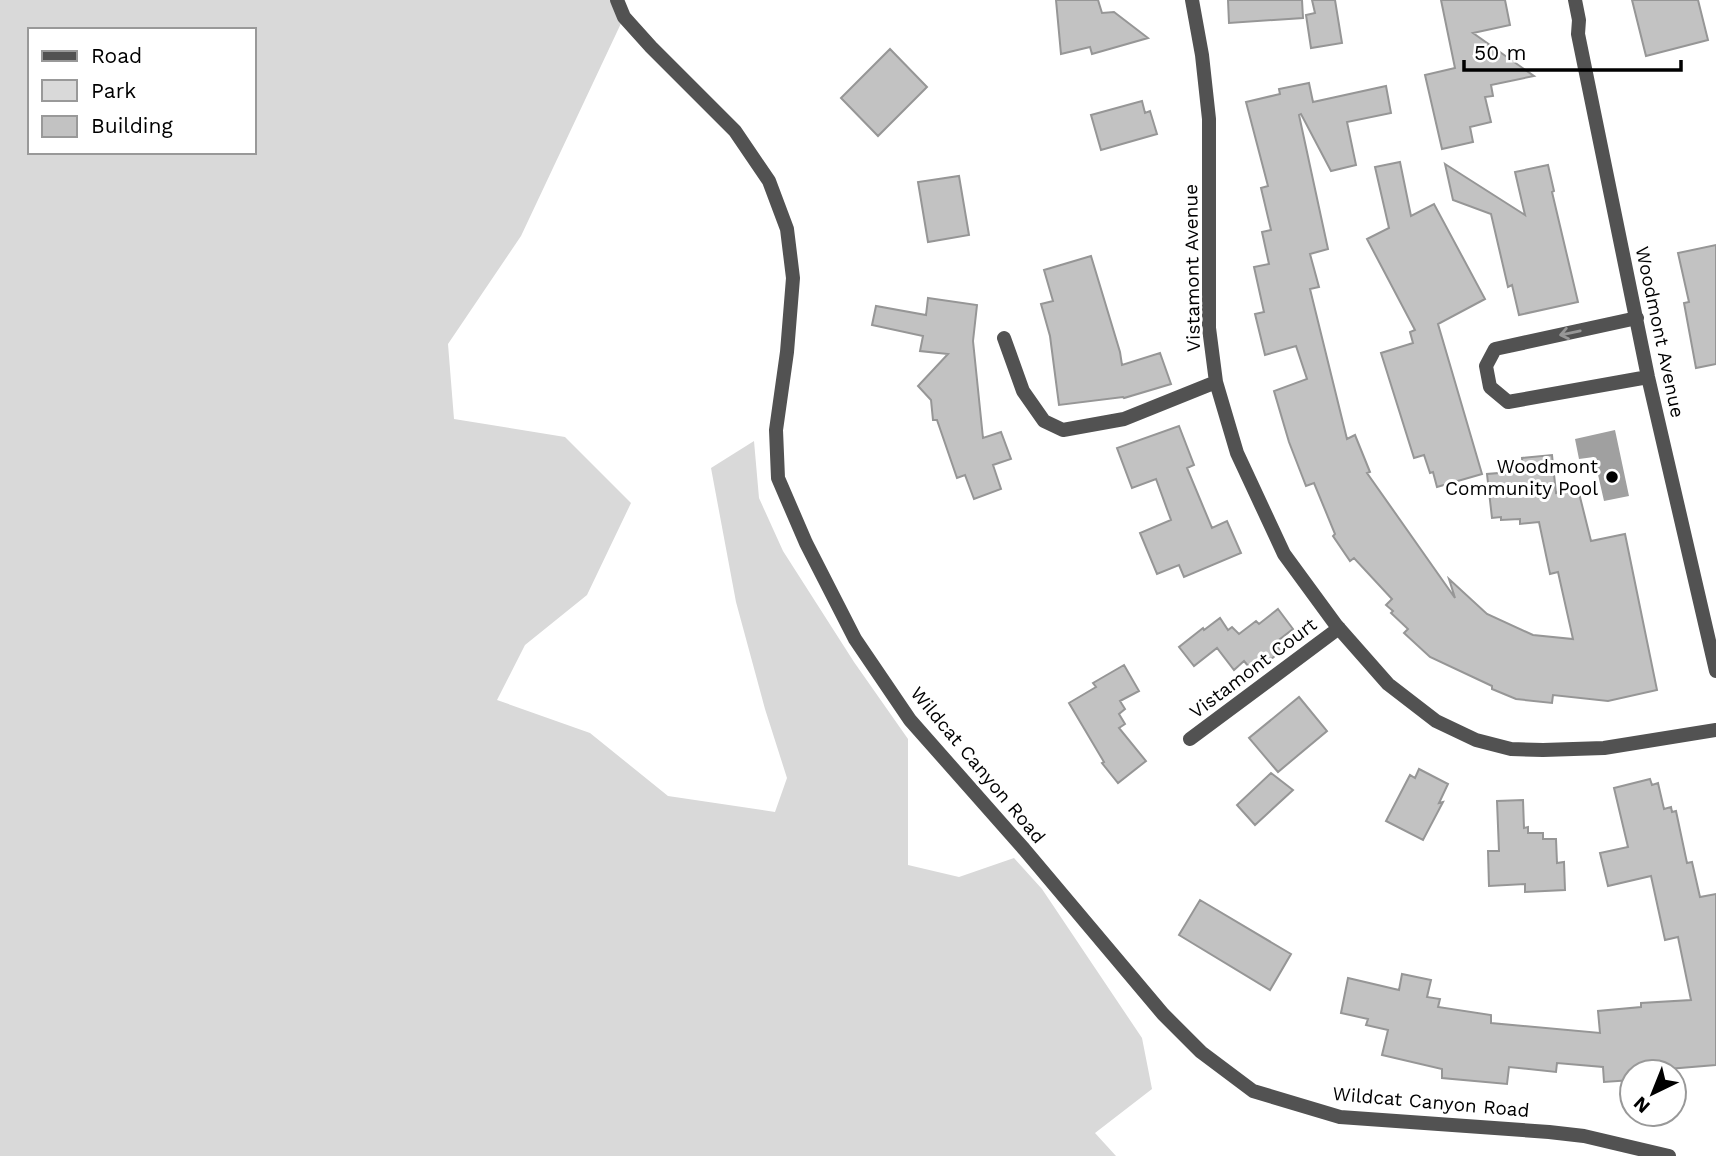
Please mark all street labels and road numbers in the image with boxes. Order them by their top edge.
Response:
street label: Vistamont Avenue [1179,184,1205,352]
street label: Woodmont Avenue [1631,244,1689,420]
street label: Vistamont Court [1185,613,1321,723]
street label: Wildcat Canyon Road [906,682,1050,848]
street label: Wildcat Canyon Road [1332,1082,1530,1122]

